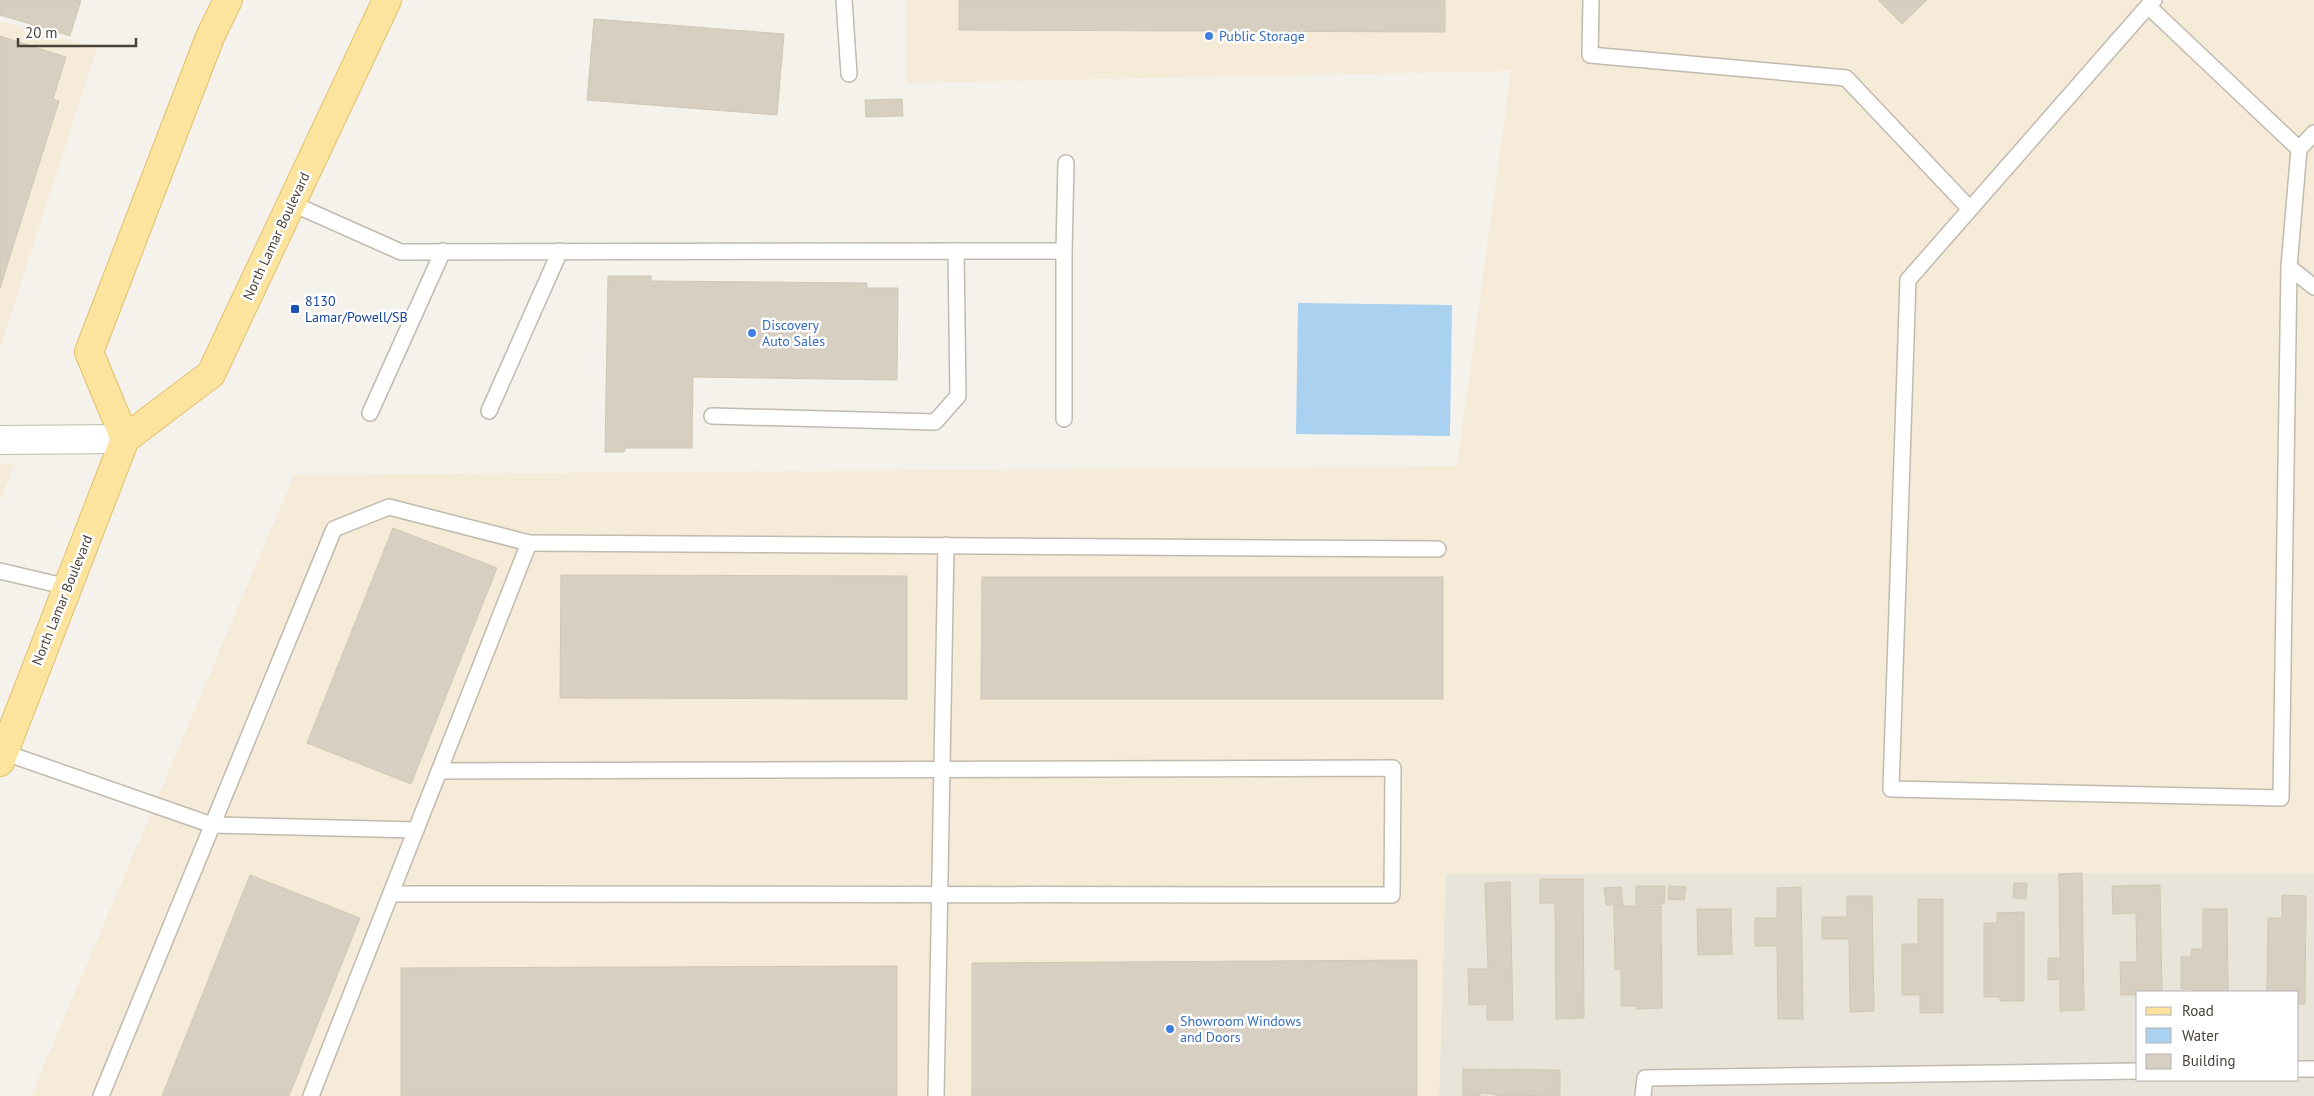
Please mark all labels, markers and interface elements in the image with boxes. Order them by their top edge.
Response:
scale bar [18,15,135,47]
text: 20 m [25,23,58,42]
place label: Public Storage [1219,27,1305,45]
marker: Public Storage [1203,30,1215,42]
street label: North Lamar Boulevard [238,169,314,303]
place label: 8130 Lamar/Powell/SB [305,292,408,326]
marker: 8130 Lamar/Powell/SB [289,303,301,315]
place label: Discovery Auto Sales [762,316,825,350]
marker: Discovery Auto Sales [746,327,758,339]
street label: North Lamar Boulevard [28,532,96,668]
legend [2136,991,2299,1081]
text: Road [2182,1001,2214,1020]
place label: Showroom Windows and Doors [1180,1012,1302,1046]
marker: Showroom Windows and Doors [1164,1023,1176,1035]
text: Water [2182,1026,2219,1045]
text: Building [2182,1051,2236,1070]

